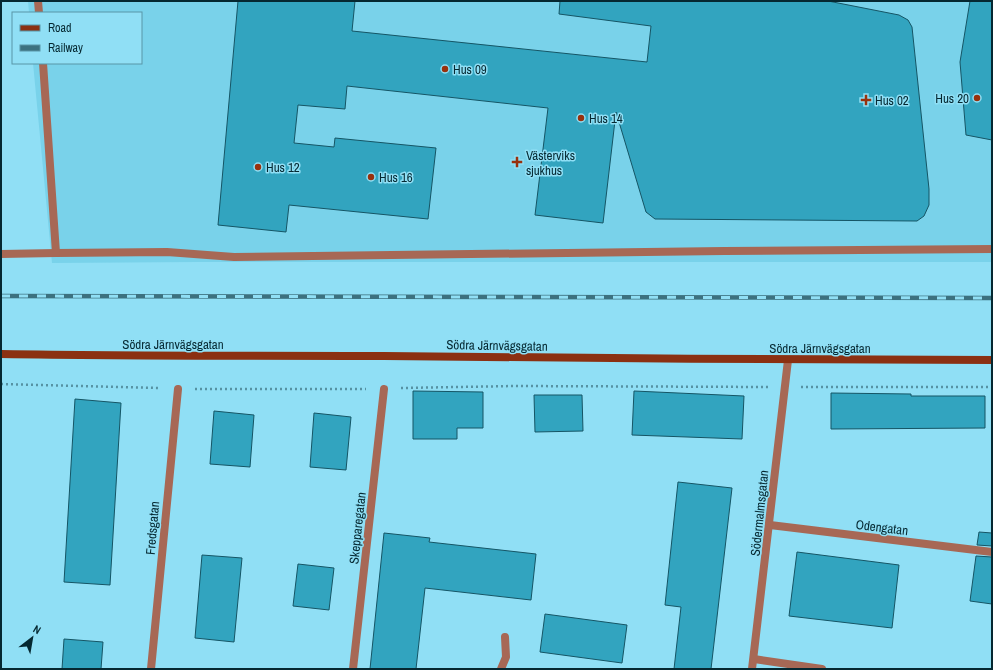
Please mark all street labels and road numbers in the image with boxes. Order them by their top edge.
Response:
street label: Södra Järnvägsgatan [122,336,224,353]
street label: Södra Järnvägsgatan [446,336,548,355]
street label: Södra Järnvägsgatan [769,340,871,357]
street label: Södermalmsgatan [747,469,772,557]
street label: Skepparegatan [345,491,370,565]
street label: Fredsgatan [142,500,163,556]
street label: Odengatan [855,516,909,539]

